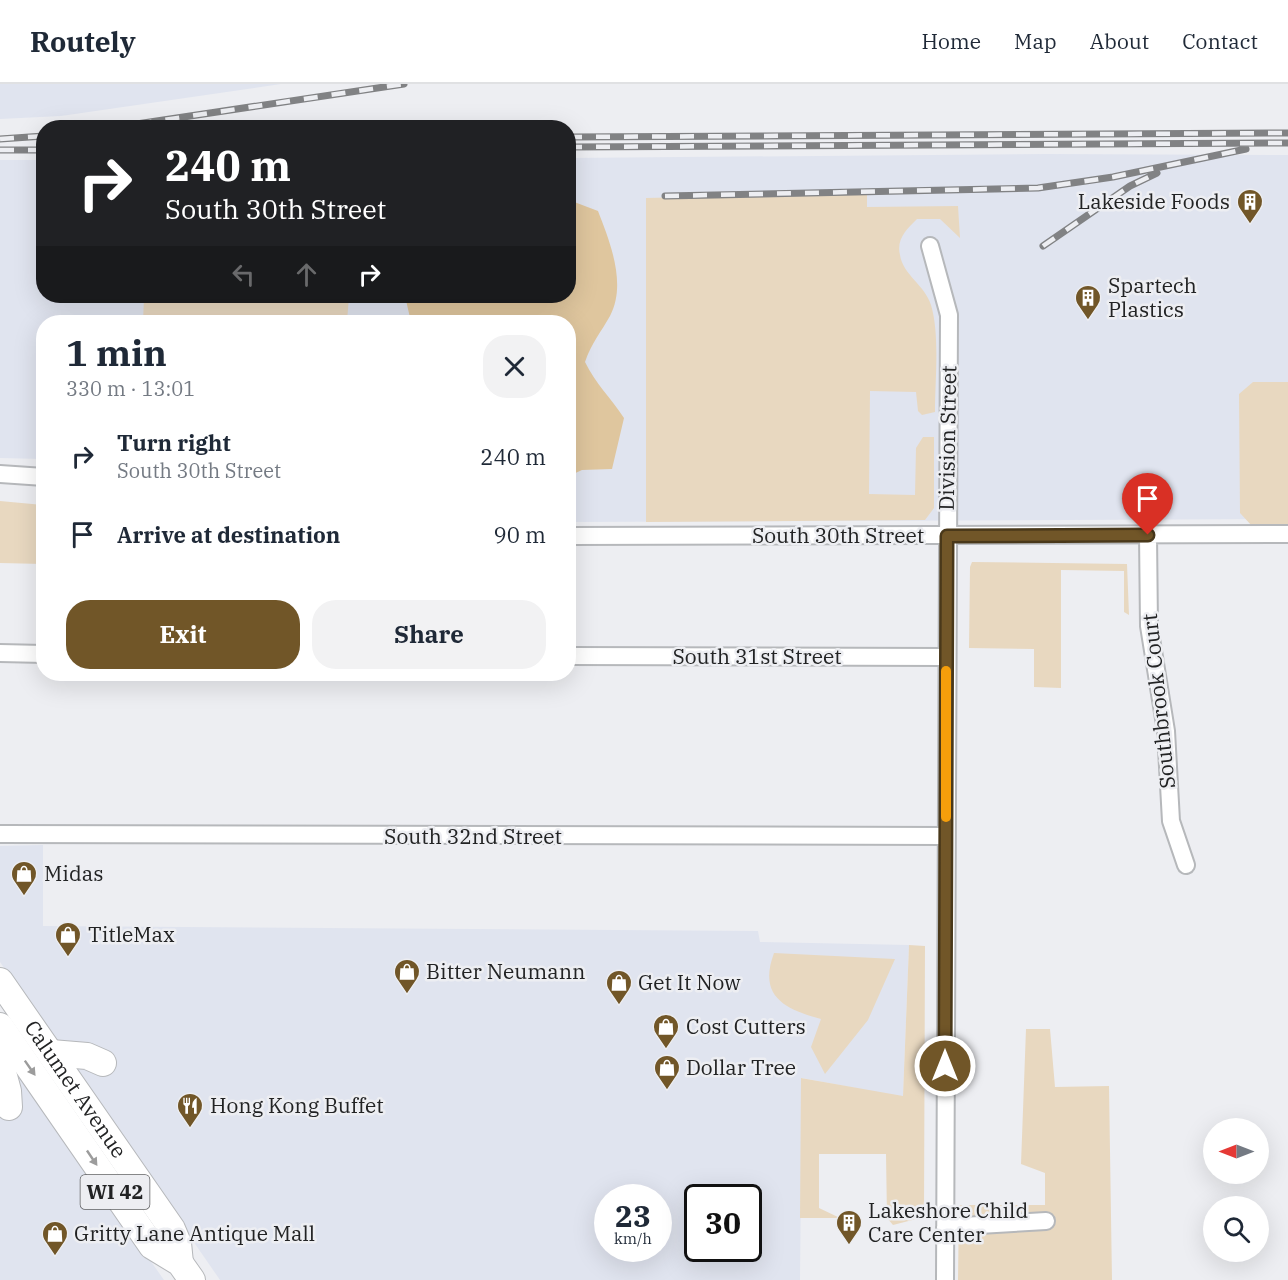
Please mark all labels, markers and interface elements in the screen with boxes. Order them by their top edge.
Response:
text: Routely [30,23,136,60]
text: Home [921,27,981,55]
text: Map [1014,27,1057,55]
text: About [1090,27,1149,55]
text: Contact [1182,27,1258,55]
text: 240 m [165,138,291,193]
icon: right [66,144,144,222]
place label: Lakeside Foods [1078,187,1230,215]
building icon: Lakeside Foods [1235,187,1265,225]
text: South 30th Street [165,191,386,226]
icon: left [227,258,260,291]
icon: ahead [290,258,323,291]
icon: right [353,258,386,291]
place label: Spartech Plastics [1108,271,1197,323]
building icon: Spartech Plastics [1073,283,1103,321]
text: 1 min [66,329,167,376]
button: close [483,335,546,398]
street label: Division Street [932,365,962,511]
text: 330 m · 13:01 [66,375,195,402]
text: Turn right [117,428,231,457]
icon: right [66,440,99,473]
text: 240 m [480,442,546,471]
text: South 30th Street [117,457,281,484]
pin [1122,473,1173,535]
icon: arrive [1131,482,1164,515]
icon: arrive [66,518,99,551]
text: Arrive at destination [117,520,340,549]
text: 90 m [494,520,546,549]
street label: South 30th Street [752,521,924,549]
button: Exit [66,600,300,669]
button: Share [312,600,546,669]
street label: Southbrook Court [1135,612,1181,790]
street label: South 31st Street [672,642,842,670]
street label: South 32nd Street [384,822,562,850]
shop icon: Midas [9,859,39,897]
place label: Midas [44,859,103,887]
shop icon: TitleMax [53,920,83,958]
place label: TitleMax [88,920,175,948]
shop icon: Bitter Neumann [392,957,422,995]
place label: Bitter Neumann [426,957,586,985]
shop icon: Get It Now [604,968,634,1006]
place label: Get It Now [638,968,741,996]
shop icon: Cost Cutters [651,1012,681,1050]
place label: Cost Cutters [686,1012,806,1040]
street label: Calumet Avenue [18,1015,134,1163]
position arrow [913,1034,977,1098]
shop icon: Dollar Tree [652,1053,682,1091]
place label: Dollar Tree [686,1053,796,1081]
one-way arrow [24,1059,36,1075]
restaurant icon: Hong Kong Buffet [175,1091,205,1129]
place label: Hong Kong Buffet [210,1091,384,1119]
north arrow [1203,1118,1269,1184]
map controls [1203,1118,1269,1262]
one-way arrow [86,1150,98,1166]
road number: WI 42 [80,1175,150,1209]
speed limit sign: 30 [684,1184,762,1262]
text: 23 [615,1196,651,1235]
place label: Lakeshore Child Care Center [868,1196,1028,1248]
button: search [1203,1196,1269,1262]
building icon: Lakeshore Child Care Center [834,1208,864,1246]
shop icon: Gritty Lane Antique Mall [40,1219,70,1257]
place label: Gritty Lane Antique Mall [74,1219,315,1247]
text: km/h [614,1229,652,1248]

